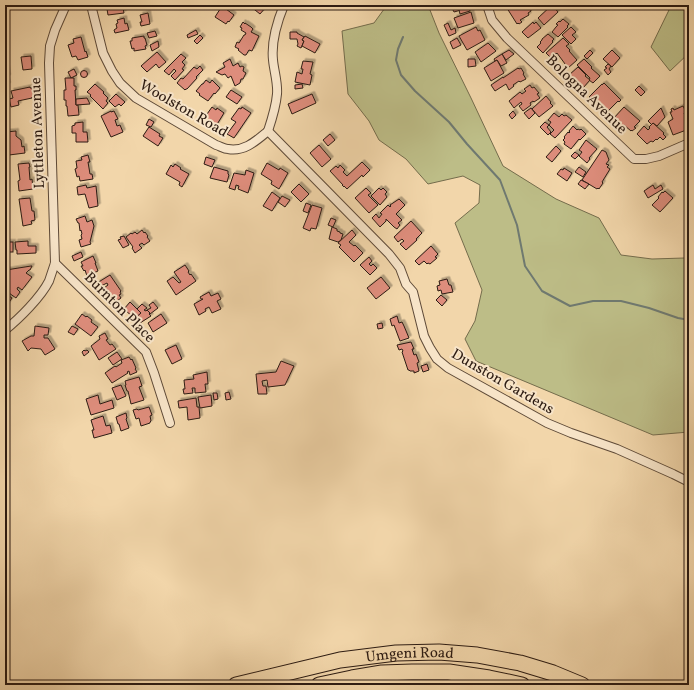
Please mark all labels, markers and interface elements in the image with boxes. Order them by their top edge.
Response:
street label: Bologna Avenue [541,51,631,139]
street label: Woolston Road [135,75,232,143]
street label: Lyttleton Avenue [26,77,51,189]
street label: Burnton Place [79,268,159,348]
street label: Dunston Gardens [447,344,558,420]
street label: Umgeni Road [364,643,455,669]

